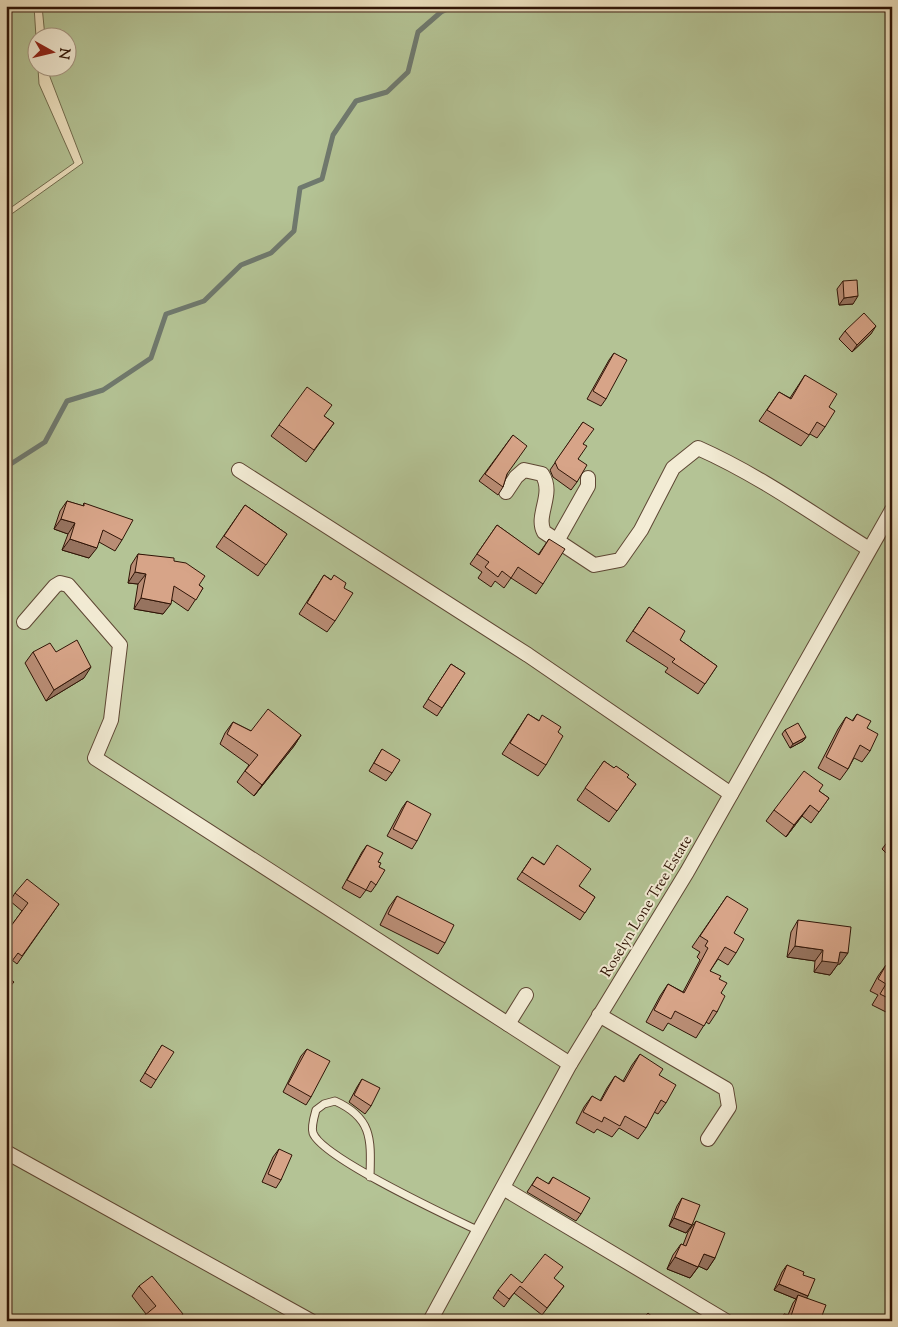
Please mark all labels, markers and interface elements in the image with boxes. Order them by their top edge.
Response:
north arrow [28,28,78,78]
text: N [52,47,74,60]
street label: Roselyn Lone Tree Estate [597,832,698,982]

